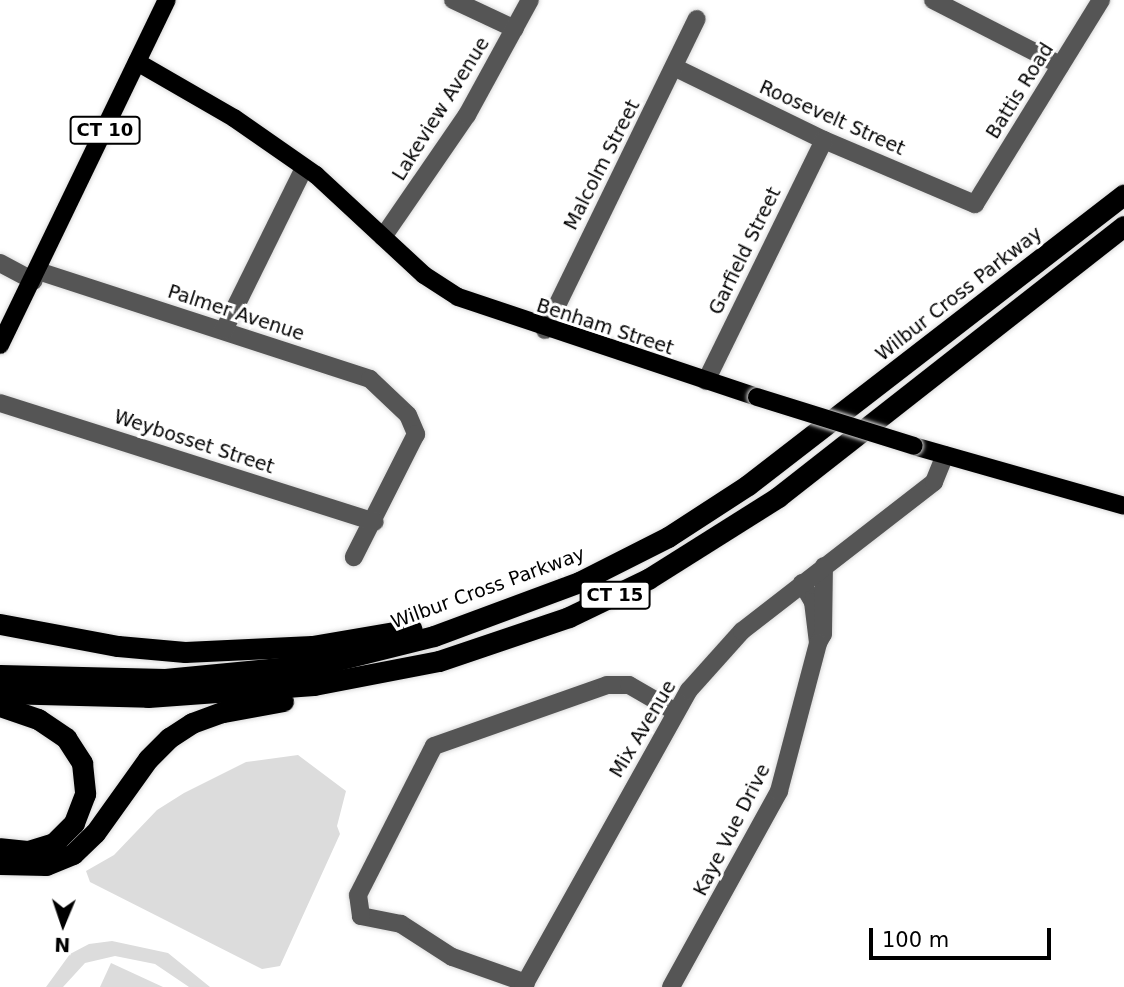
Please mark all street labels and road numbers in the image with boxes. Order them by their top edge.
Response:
street label: Lakeview Avenue [388,33,494,185]
street label: Battis Road [982,39,1058,143]
street label: Roosevelt Street [756,76,908,160]
street label: Malcolm Street [559,96,645,234]
road number: CT 10 [68,116,142,145]
street label: Garfield Street [704,184,786,318]
street label: Wilbur Cross Parkway [871,222,1047,366]
street label: Palmer Avenue [165,280,307,346]
street label: Benham Street [534,294,676,360]
street label: Weybosset Street [111,405,277,479]
street label: Wilbur Cross Parkway [388,542,588,634]
road number: CT 15 [578,580,652,610]
street label: Mix Avenue [605,676,681,782]
street label: Kaye Vue Drive [689,760,775,900]

